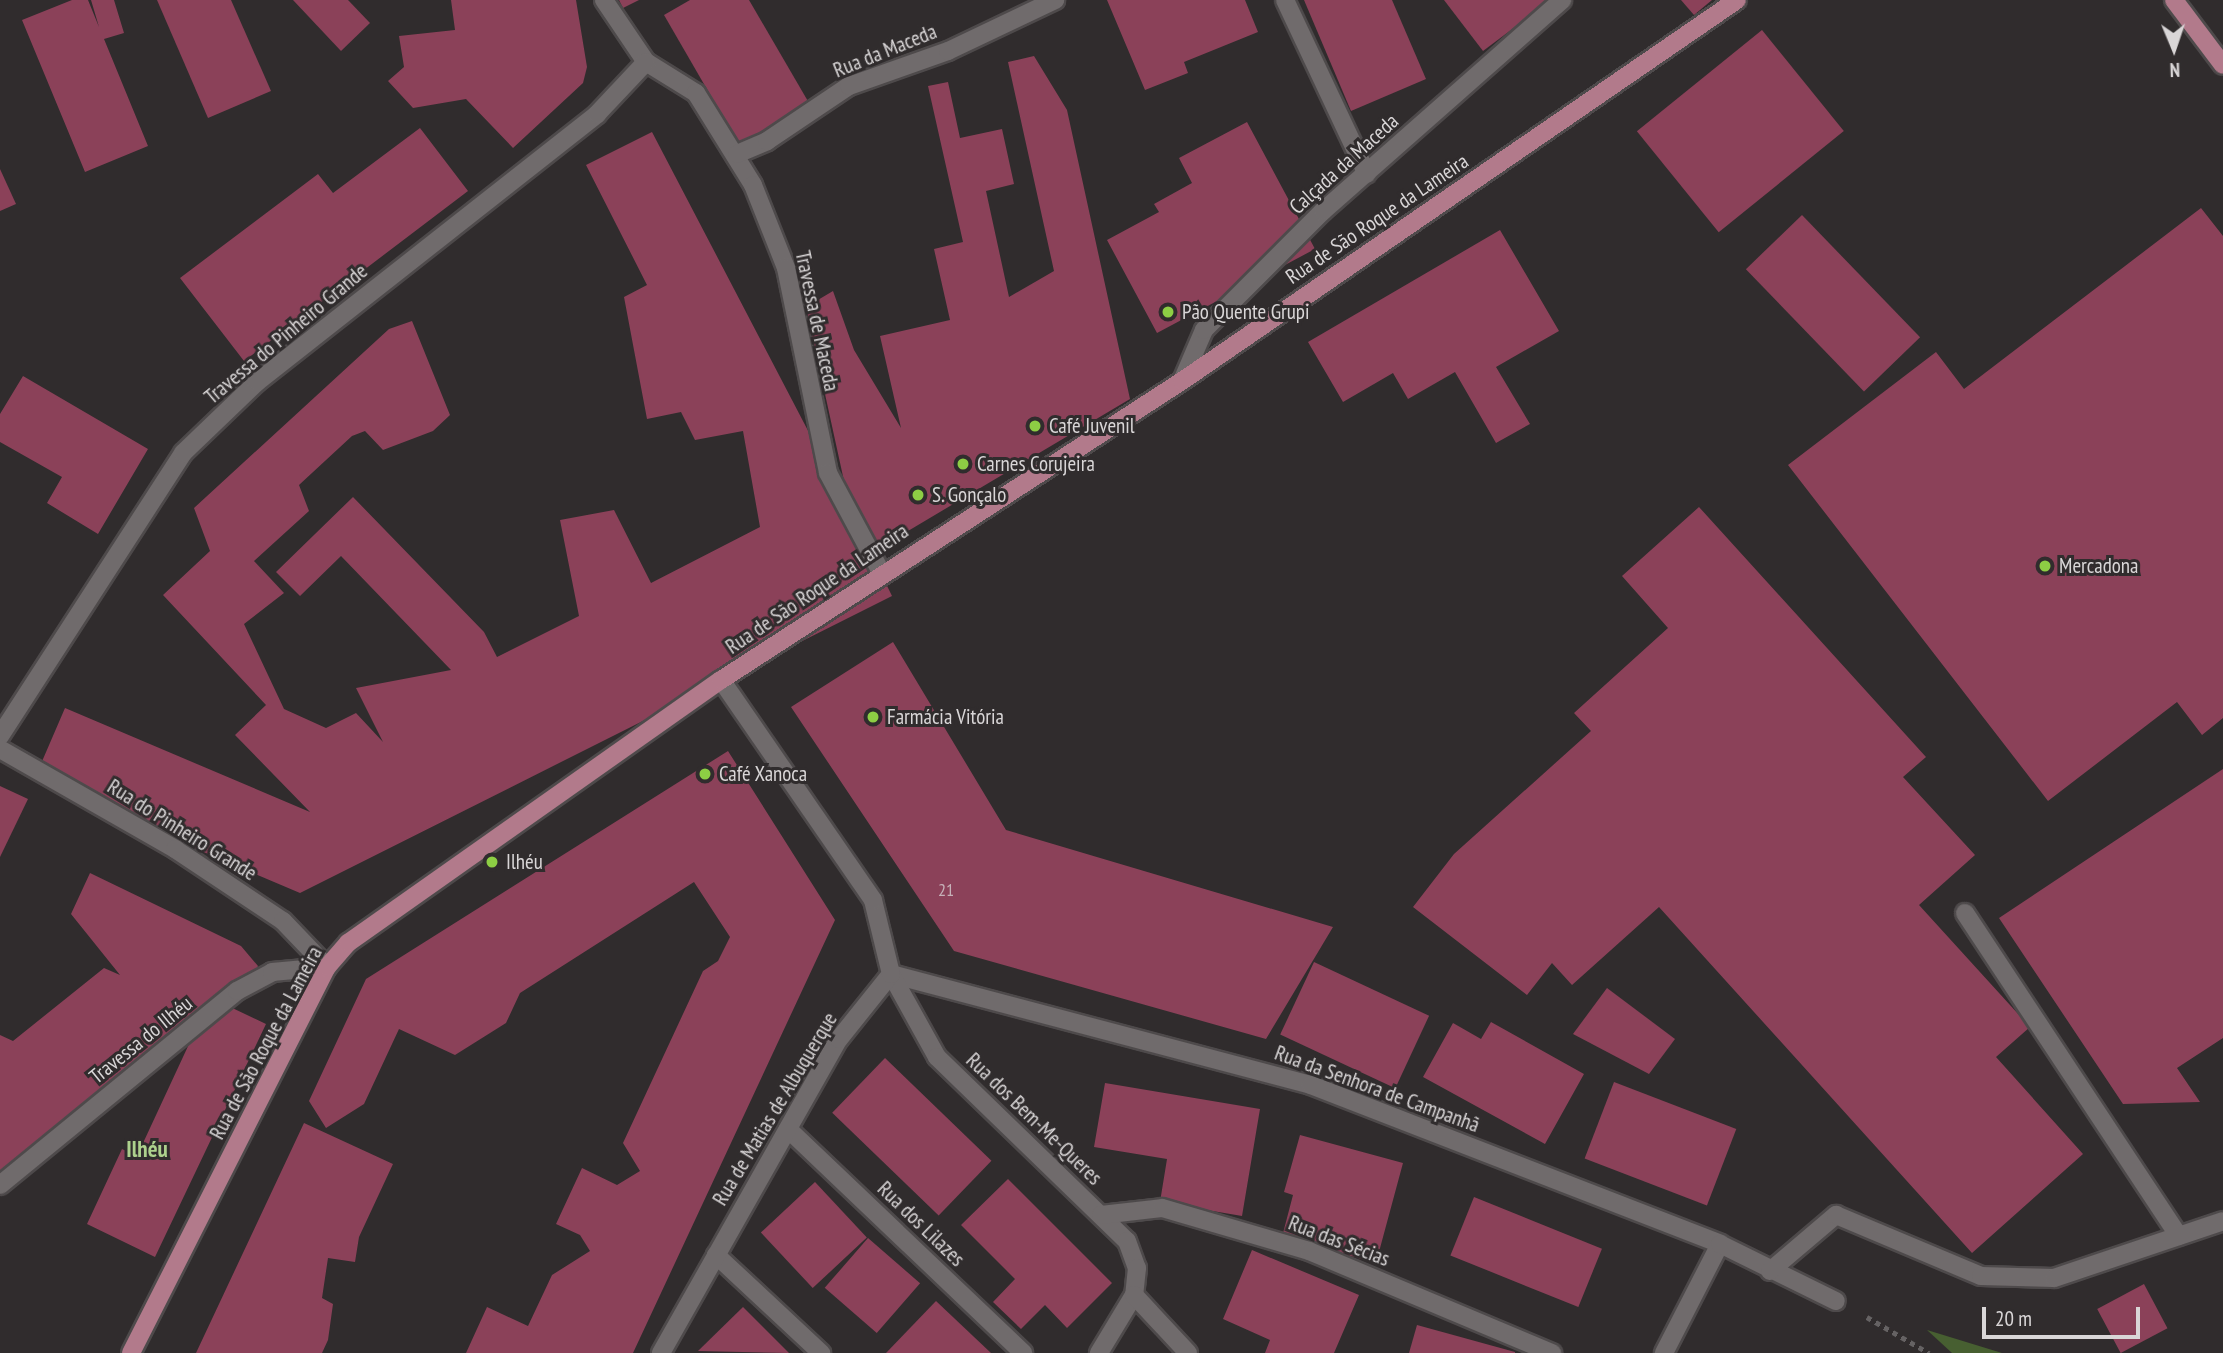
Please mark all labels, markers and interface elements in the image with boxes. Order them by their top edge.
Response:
north arrow [2139,14,2209,84]
street label: Rua da Maceda [830,19,940,83]
text: N [2169,58,2180,82]
street label: Calçada da Maceda [1284,109,1404,219]
street label: Rua de São Roque da Lameira [1281,149,1473,289]
street label: Travessa de Maceda [790,248,844,394]
street label: Travessa do Pinheiro Grande [199,259,373,409]
place label: Pão Quente Grupi [1182,299,1310,325]
marker: Pão Quente Grupi [1160,304,1176,320]
place label: Café Juvenil [1049,413,1135,439]
marker: Café Juvenil [1027,418,1043,434]
place label: Carnes Corujeira [977,451,1095,477]
marker: Carnes Corujeira [955,456,971,472]
place label: S. Gonçalo [932,482,1008,508]
marker: S. Gonçalo [910,487,926,503]
street label: Rua de São Roque da Lameira [721,519,913,659]
place label: Mercadona [2059,553,2138,579]
marker: Mercadona [2037,558,2053,574]
place label: Farmácia Vitória [887,704,1004,730]
marker: Farmácia Vitória [865,709,881,725]
place label: Café Xanoca [719,761,808,787]
marker: Café Xanoca [697,766,713,782]
street label: Rua do Pinheiro Grande [103,774,261,886]
place label: Ilhéu [506,849,543,875]
marker: Ilhéu [484,854,500,870]
house number: 21 [938,879,954,901]
street label: Rua de São Roque da Lameira [204,942,328,1144]
street label: Travessa do Ilhéu [84,991,198,1089]
street label: Rua de Matias de Albuquerque [707,1008,843,1210]
street label: Rua da Senhora de Campanhã [1271,1040,1483,1138]
street label: Rua dos Bem-Me-Queres [961,1048,1107,1190]
district label: Ilhéu [126,1135,168,1163]
street label: Rua dos Lilazes [872,1176,970,1272]
street label: Rua das Sécias [1285,1210,1393,1272]
scale bar [1985,1294,2142,1338]
text: 20 m [1995,1305,2032,1332]

